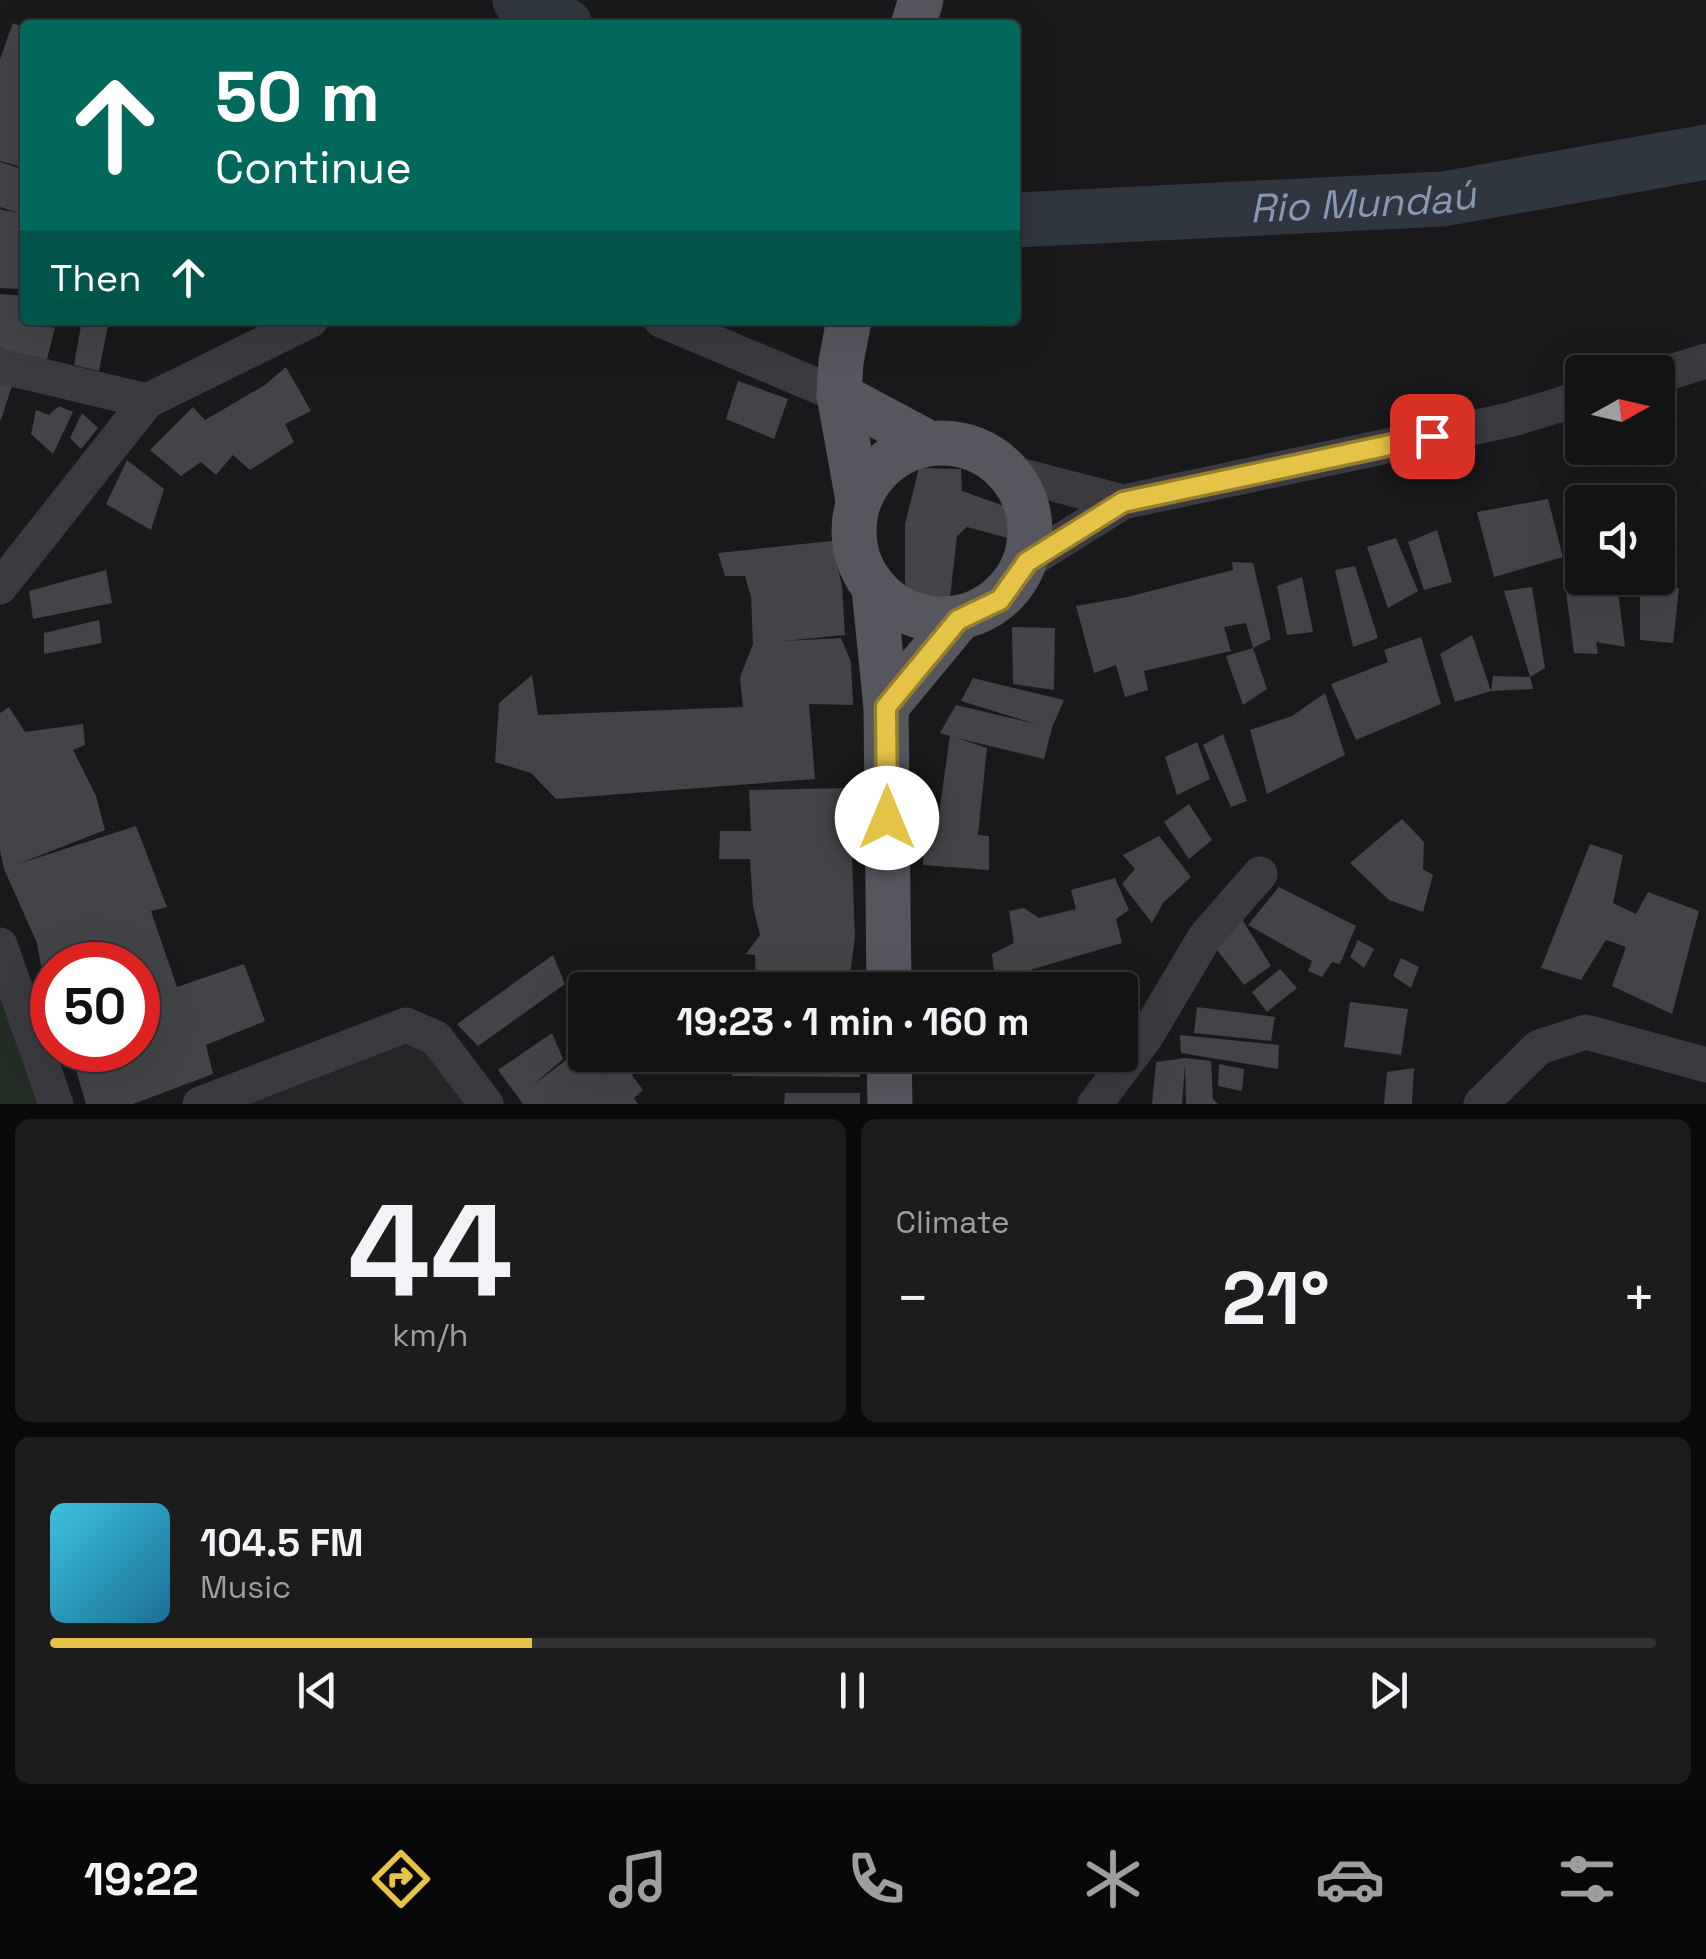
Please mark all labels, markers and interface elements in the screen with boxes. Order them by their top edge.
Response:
text: 50 m [215,52,380,141]
icon: ahead [50,60,180,190]
text: Continue [215,139,412,196]
water label: Rio Mundaú [1248,168,1482,234]
icon: ahead [161,250,216,305]
text: Then [50,254,141,302]
north arrow [1565,355,1675,465]
map controls [1565,355,1675,595]
pin [1390,394,1475,479]
icon: arrive [1405,409,1460,464]
button: sound [1565,485,1675,595]
position arrow [835,766,939,870]
speed limit sign: 50 [30,942,160,1072]
text: 19:23 · 1 min · 160 m [676,998,1030,1046]
text: 44 [348,1167,513,1333]
text: Climate [896,1202,1010,1242]
text: 21° [1222,1250,1330,1346]
text: − [896,1263,930,1333]
text: + [1622,1263,1656,1333]
text: km/h [392,1315,468,1355]
text: 104.5 FM [200,1519,364,1567]
text: Music [200,1567,291,1607]
icon: previous [290,1663,345,1718]
icon: pause [825,1663,880,1718]
icon: next [1361,1663,1416,1718]
icon: directions [366,1844,436,1914]
icon: music [603,1844,673,1914]
icon: phone [841,1844,911,1914]
icon: climate [1078,1844,1148,1914]
icon: car [1315,1844,1385,1914]
icon: filters [1552,1844,1622,1914]
text: 19:22 [84,1851,199,1908]

